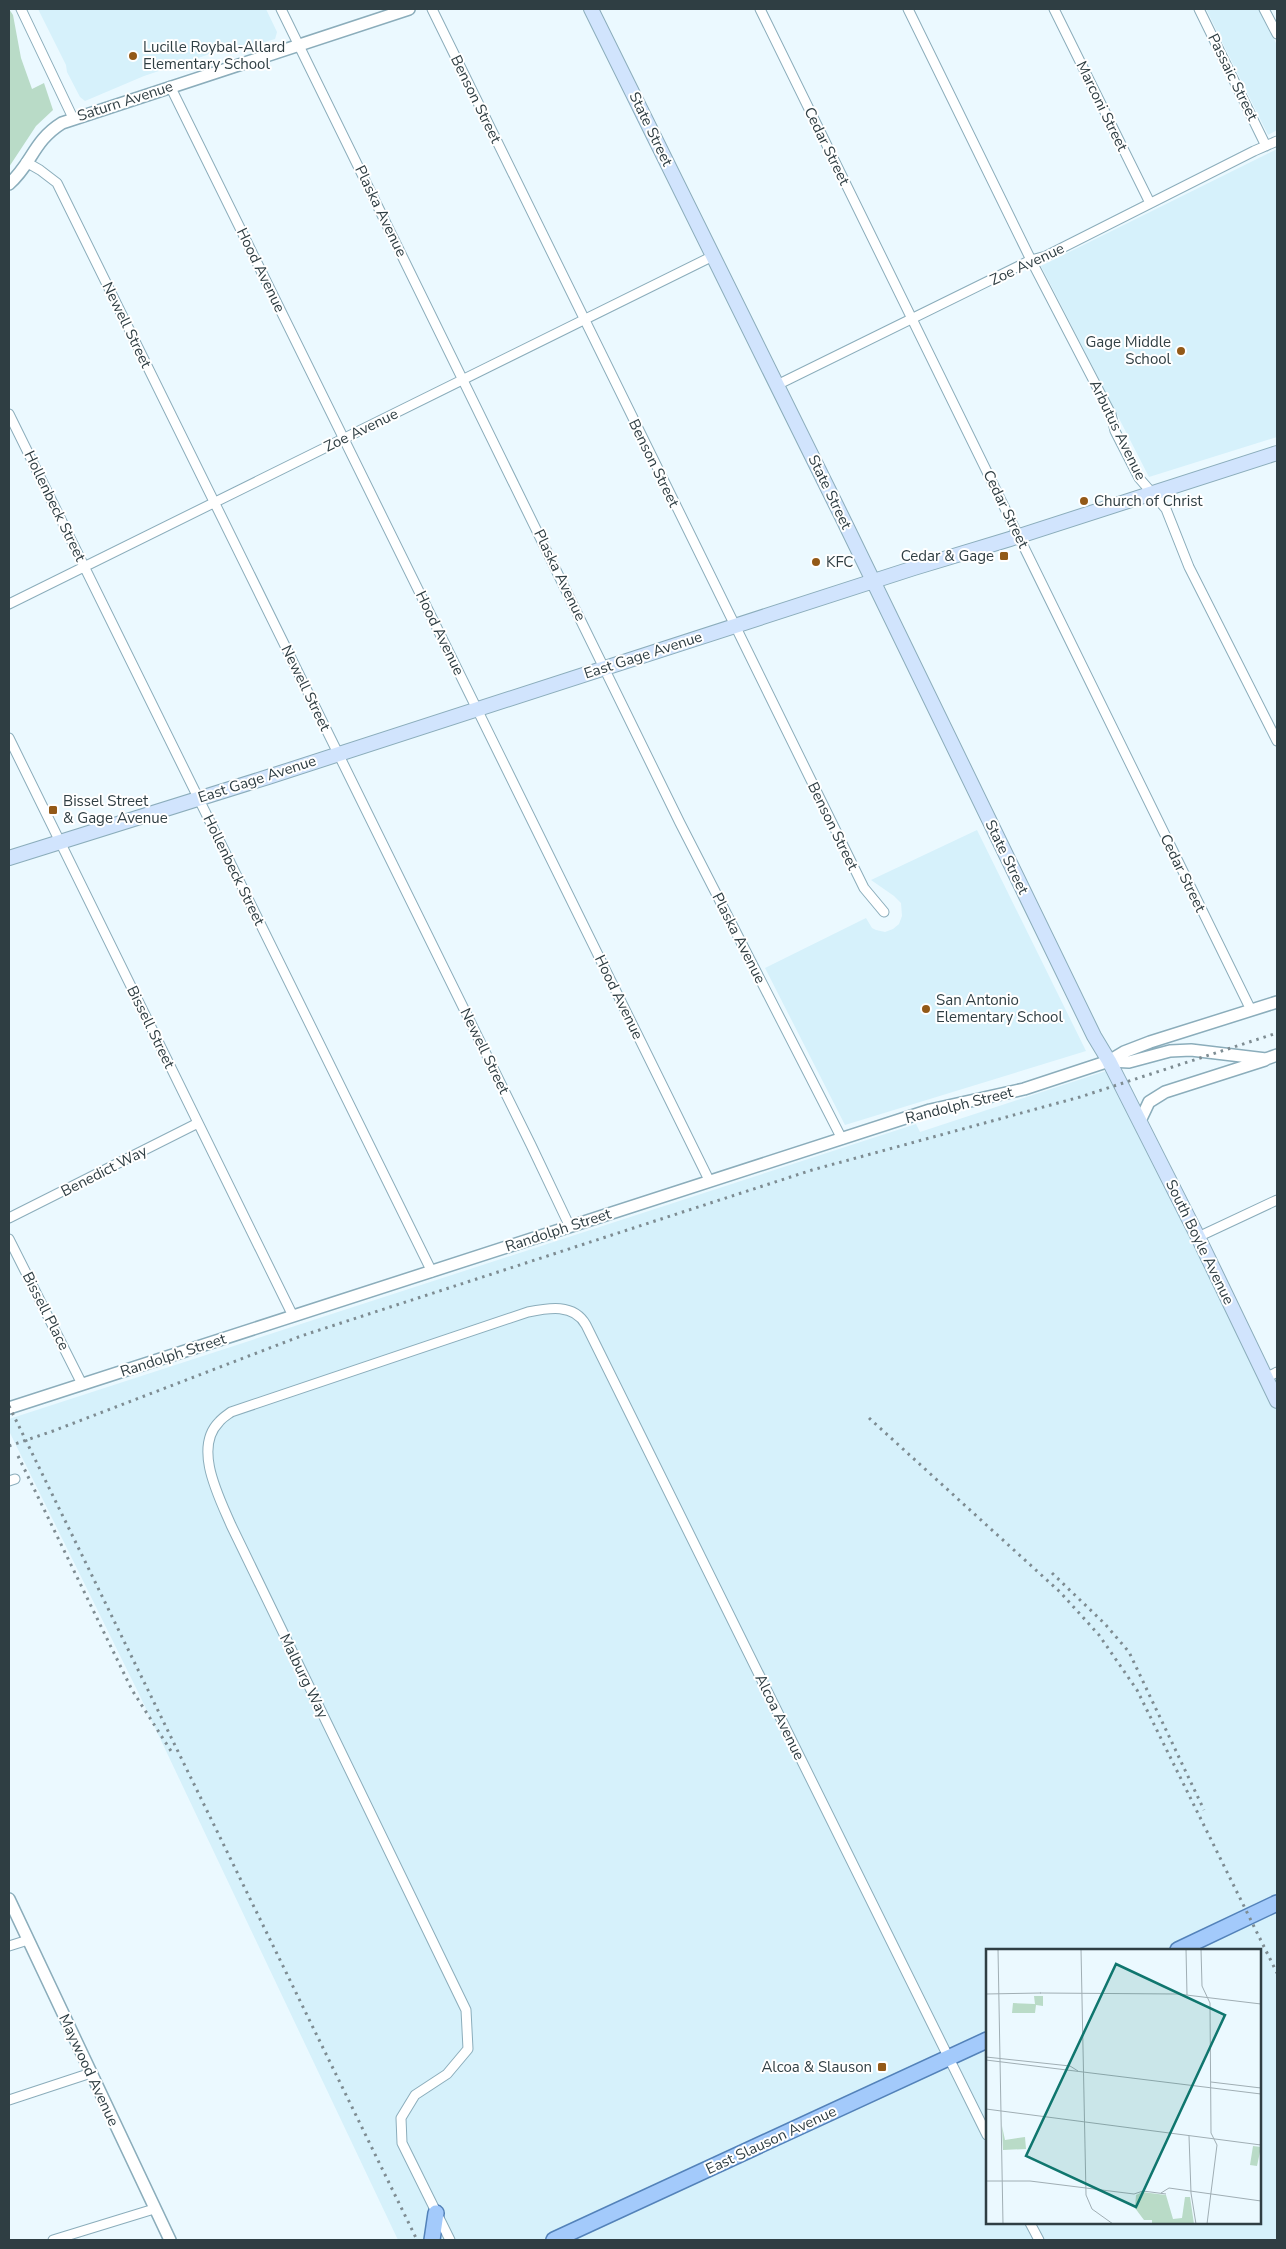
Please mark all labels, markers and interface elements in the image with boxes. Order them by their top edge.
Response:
street label: Passaic Street [1203,30,1263,125]
place label: Lucille Roybal-Allard Elementary School [143,37,285,74]
marker: Lucille Roybal-Allard Elementary School [127,50,139,62]
street label: Benson Street [446,52,506,147]
street label: Marconi Street [1072,58,1133,155]
street label: Saturn Avenue [75,76,175,126]
street label: State Street [624,89,678,170]
street label: Cedar Street [800,104,855,189]
street label: Plaska Avenue [350,162,412,260]
street label: Hood Avenue [232,224,290,316]
street label: Zoe Avenue [987,238,1067,290]
street label: Newell Street [98,279,157,372]
place label: Gage Middle School [1085,332,1172,369]
marker: Gage Middle School [1175,345,1187,357]
street label: Arbutus Avenue [1085,377,1151,483]
street label: Zoe Avenue [321,404,401,456]
street label: Benson Street [624,416,684,511]
street label: Hollenbeck Street [19,447,91,565]
street label: State Street [803,452,857,533]
street label: Cedar Street [979,467,1034,552]
place label: Church of Christ [1094,491,1203,511]
marker: Church of Christ [1078,495,1090,507]
street label: Plaska Avenue [529,526,591,624]
place label: Cedar & Gage [901,546,994,566]
marker: Cedar & Gage [998,550,1010,562]
place label: KFC [826,552,853,572]
marker: KFC [810,556,822,568]
street label: Hood Avenue [411,587,469,679]
street label: East Gage Avenue [581,626,705,684]
street label: Newell Street [277,642,336,735]
street label: East Gage Avenue [195,750,319,808]
street label: Benson Street [803,779,863,874]
place label: Bissel Street & Gage Avenue [63,791,168,828]
marker: Bissel Street & Gage Avenue [47,804,59,816]
street label: Hollenbeck Street [198,811,270,929]
street label: State Street [980,817,1034,898]
street label: Cedar Street [1156,831,1211,916]
street label: Plaska Avenue [708,889,770,987]
street label: Hood Avenue [590,951,648,1043]
street label: Bissell Street [122,982,180,1072]
place label: San Antonio Elementary School [936,990,1063,1027]
marker: San Antonio Elementary School [920,1003,932,1015]
street label: Newell Street [456,1005,515,1098]
street label: Randolph Street [903,1082,1016,1128]
street label: Benedict Way [58,1141,151,1201]
street label: South Boyle Avenue [1161,1176,1239,1308]
street label: Randolph Street [503,1203,614,1257]
street label: Bissell Place [18,1268,74,1354]
street label: Randolph Street [118,1328,229,1382]
street label: Malburg Way [275,1630,333,1722]
street label: Alcoa Avenue [751,1671,809,1763]
inset map [986,1949,1261,2224]
street label: Maywood Avenue [54,2011,124,2129]
place label: Alcoa & Slauson [761,2057,872,2077]
marker: Alcoa & Slauson [876,2061,888,2073]
street label: East Slauson Avenue [702,2101,840,2179]

